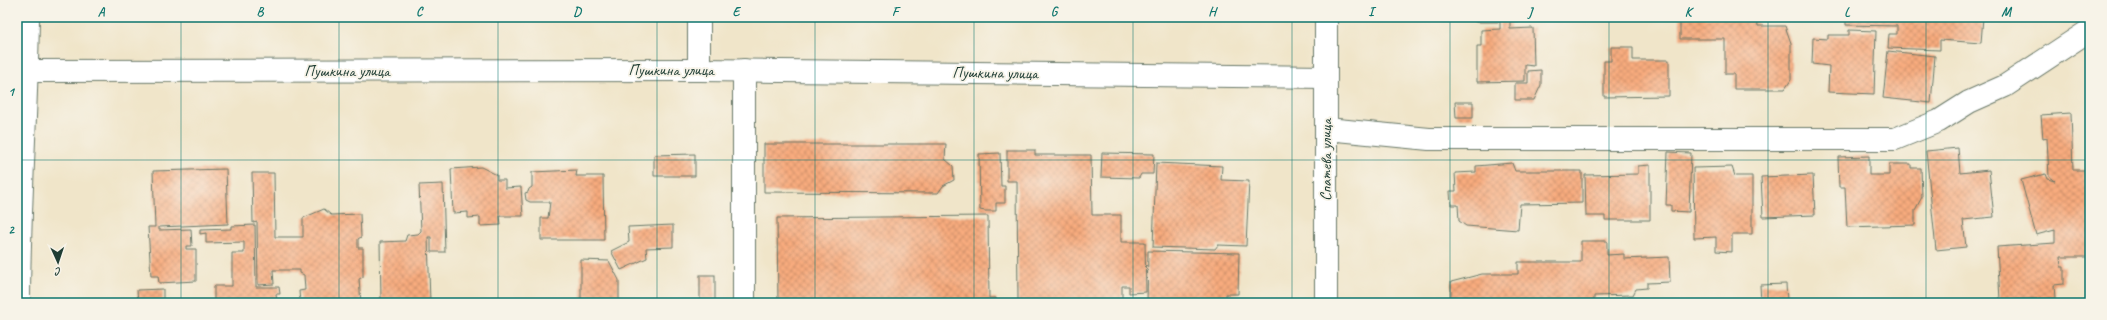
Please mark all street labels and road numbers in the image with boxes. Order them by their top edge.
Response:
street label: Пушкина улица [628,60,715,80]
street label: Пушкина улица [304,61,391,81]
street label: Пушкина улица [952,62,1039,84]
street label: Спатева улица [1316,118,1336,201]

